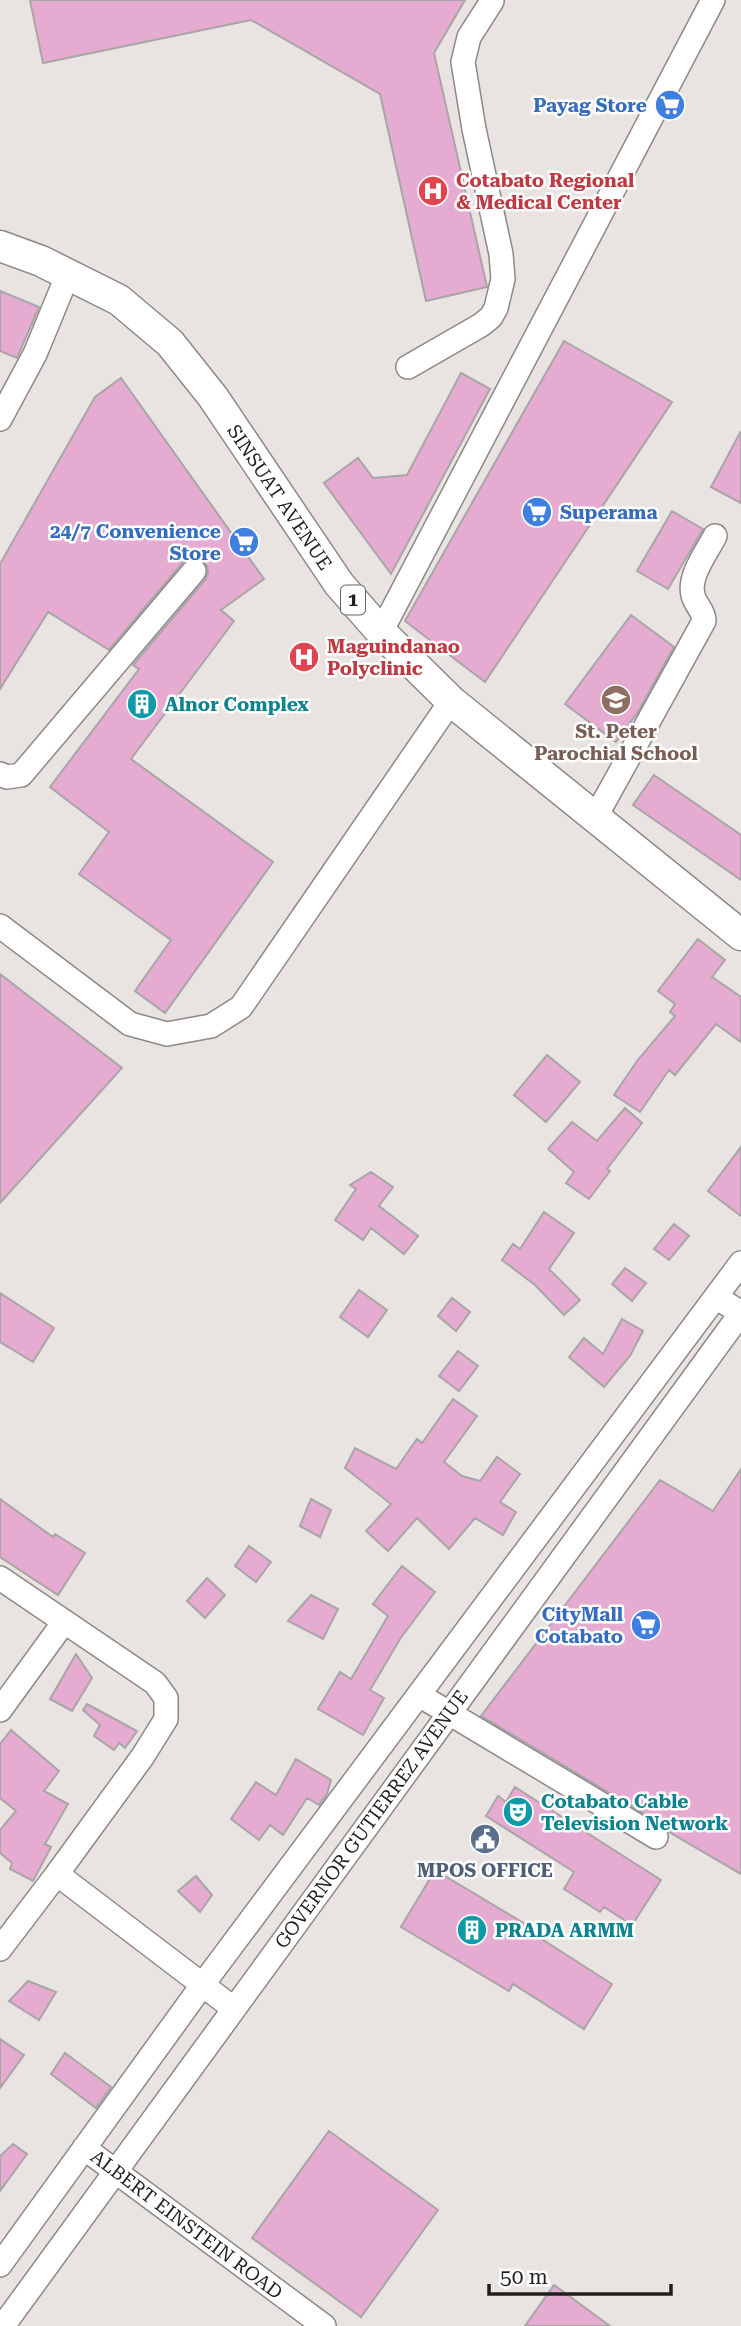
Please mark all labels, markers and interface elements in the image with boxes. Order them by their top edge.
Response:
supermarket icon: Payag Store [653,88,687,122]
place label: Payag Store [533,94,647,117]
place label: Cotabato Regional & Medical Center [456,169,634,214]
hospital icon: Cotabato Regional & Medical Center [416,174,450,208]
street label: SINSUAT AVENUE [222,420,337,574]
supermarket icon: Superama [520,495,554,529]
place label: Superama [560,501,658,524]
place label: 24/7 Convenience Store [50,520,221,565]
supermarket icon: 24/7 Convenience Store [227,525,261,559]
road number: 1 [341,586,365,614]
place label: Maguindanao Polyclinic [327,635,460,680]
hospital icon: Maguindanao Polyclinic [287,640,321,674]
school or university icon: St. Peter Parochial School [599,683,633,717]
building icon: Alnor Complex [125,687,159,721]
place label: Alnor Complex [165,693,310,716]
place label: St. Peter Parochial School [534,720,698,765]
place label: CityMall Cotabato [535,1603,623,1648]
supermarket icon: CityMall Cotabato [629,1608,663,1642]
street label: GOVERNOR GUTIERREZ AVENUE [270,1686,473,1953]
place label: Cotabato Cable Television Network [541,1790,728,1835]
theatre icon: Cotabato Cable Television Network [501,1795,535,1829]
public building icon: MPOS OFFICE [468,1822,502,1856]
place label: MPOS OFFICE [417,1859,553,1882]
building icon: PRADA ARMM [455,1913,489,1947]
place label: PRADA ARMM [495,1919,634,1942]
street label: ALBERT EINSTEIN ROAD [86,2145,287,2304]
scale bar [489,2252,671,2296]
text: 50 m [500,2265,548,2289]

